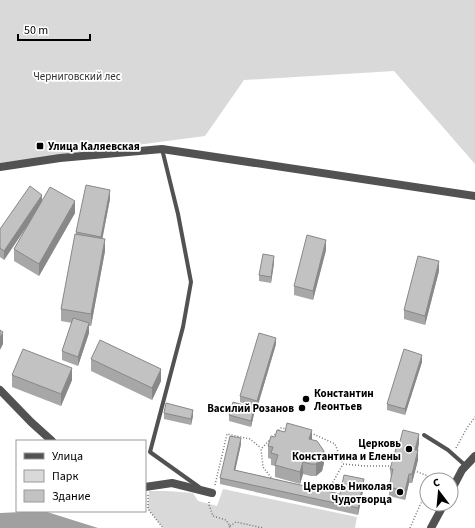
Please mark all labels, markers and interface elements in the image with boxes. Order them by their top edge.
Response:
scale bar [18,16,90,42]
text: 50 m [24,22,48,39]
park label: Черниговский лес [33,69,121,84]
place label: Улица Каляевская [48,139,140,154]
marker: Улица Каляевская [35,141,45,151]
place label: Константин Леонтьев [313,386,374,414]
marker: Константин Леонтьев [301,394,311,404]
place label: Василий Розанов [207,401,294,416]
marker: Василий Розанов [297,403,307,413]
place label: Церковь Константина и Елены [292,436,401,464]
legend [16,440,146,512]
marker: Церковь Константина и Елены [404,444,414,454]
text: Улица [52,448,83,465]
text: Парк [52,468,78,485]
north arrow [419,472,459,512]
text: С [431,475,442,491]
place label: Церковь Николая Чудотворца [303,479,392,507]
marker: Церковь Николая Чудотворца [395,487,405,497]
text: Здание [52,488,91,505]

